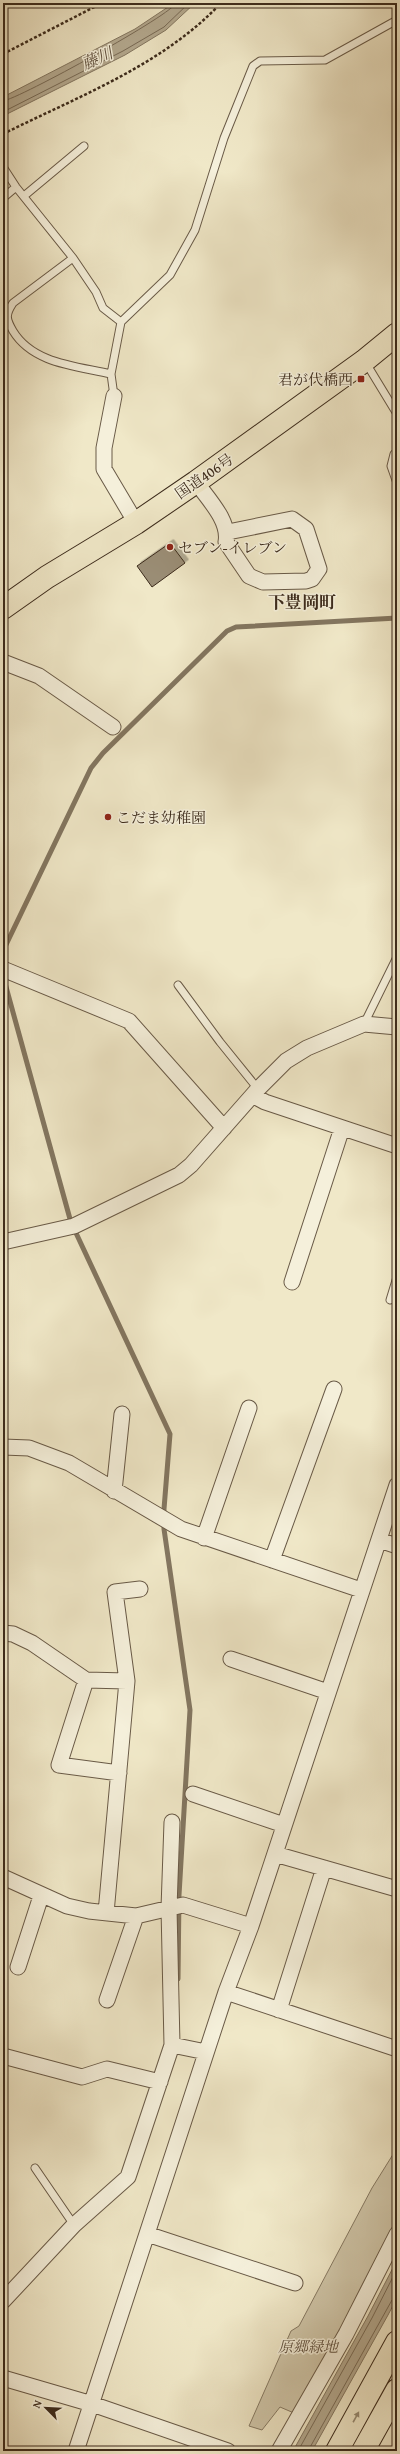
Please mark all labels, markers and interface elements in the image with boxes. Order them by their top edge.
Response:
water label: 藤川 [77,40,118,75]
place label: 君が代橋西 [278,369,353,390]
marker: 君が代橋西 [356,374,366,384]
street label: 国道406号 [171,448,237,504]
place label: セブン-イレブン [178,537,287,558]
marker: セブン-イレブン [165,542,175,552]
district label: 下豊岡町 [268,589,336,614]
place label: こだま幼稚園 [116,807,206,828]
marker: こだま幼稚園 [103,812,113,822]
park label: 原郷緑地 [278,2336,340,2357]
north arrow [26,2388,66,2428]
text: N [28,2397,46,2411]
one-way arrow [352,2411,359,2423]

